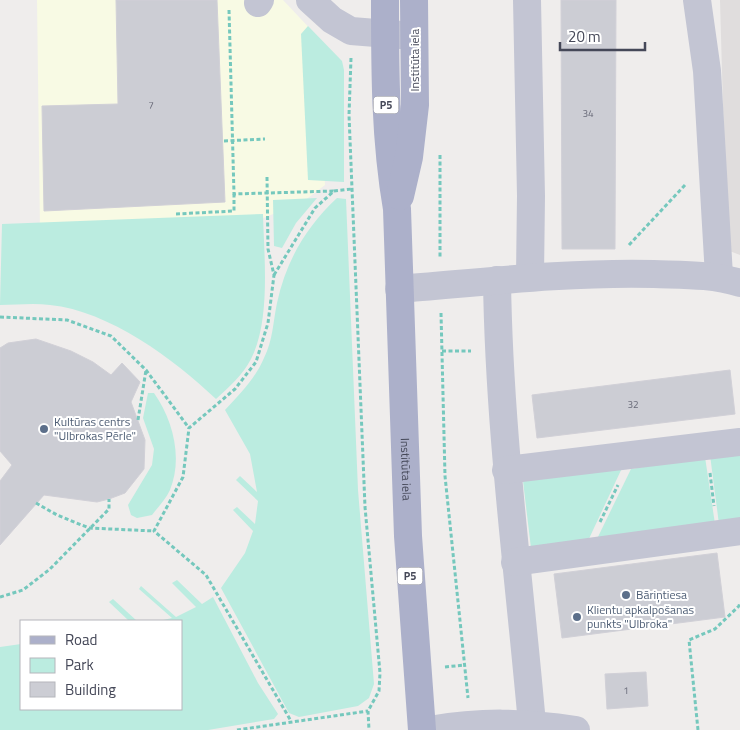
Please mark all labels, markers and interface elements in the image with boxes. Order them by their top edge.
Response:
scale bar [560,20,645,52]
text: 20 m [568,25,601,48]
street label: Institūta iela [405,29,424,91]
road number: P5 [374,96,398,114]
house number: 7 [148,98,154,113]
house number: 34 [582,106,594,121]
house number: 32 [627,397,639,412]
place label: Kultūras centrs "Ulbrokas Pērle" [54,412,136,445]
marker: Kultūras centrs "Ulbrokas Pērle" [38,423,50,435]
street label: Institūta iela [396,438,417,501]
road number: P5 [398,568,422,584]
place label: Bāriņtiesa [636,585,687,604]
marker: Bāriņtiesa [620,589,632,601]
place label: Klientu apkalpošanas punkts "Ulbroka" [587,600,694,633]
marker: Klientu apkalpošanas punkts "Ulbroka" [571,611,583,623]
legend [20,620,182,710]
text: Road [65,628,97,651]
text: Park [65,653,94,676]
text: Building [65,678,116,701]
house number: 1 [623,683,629,698]

